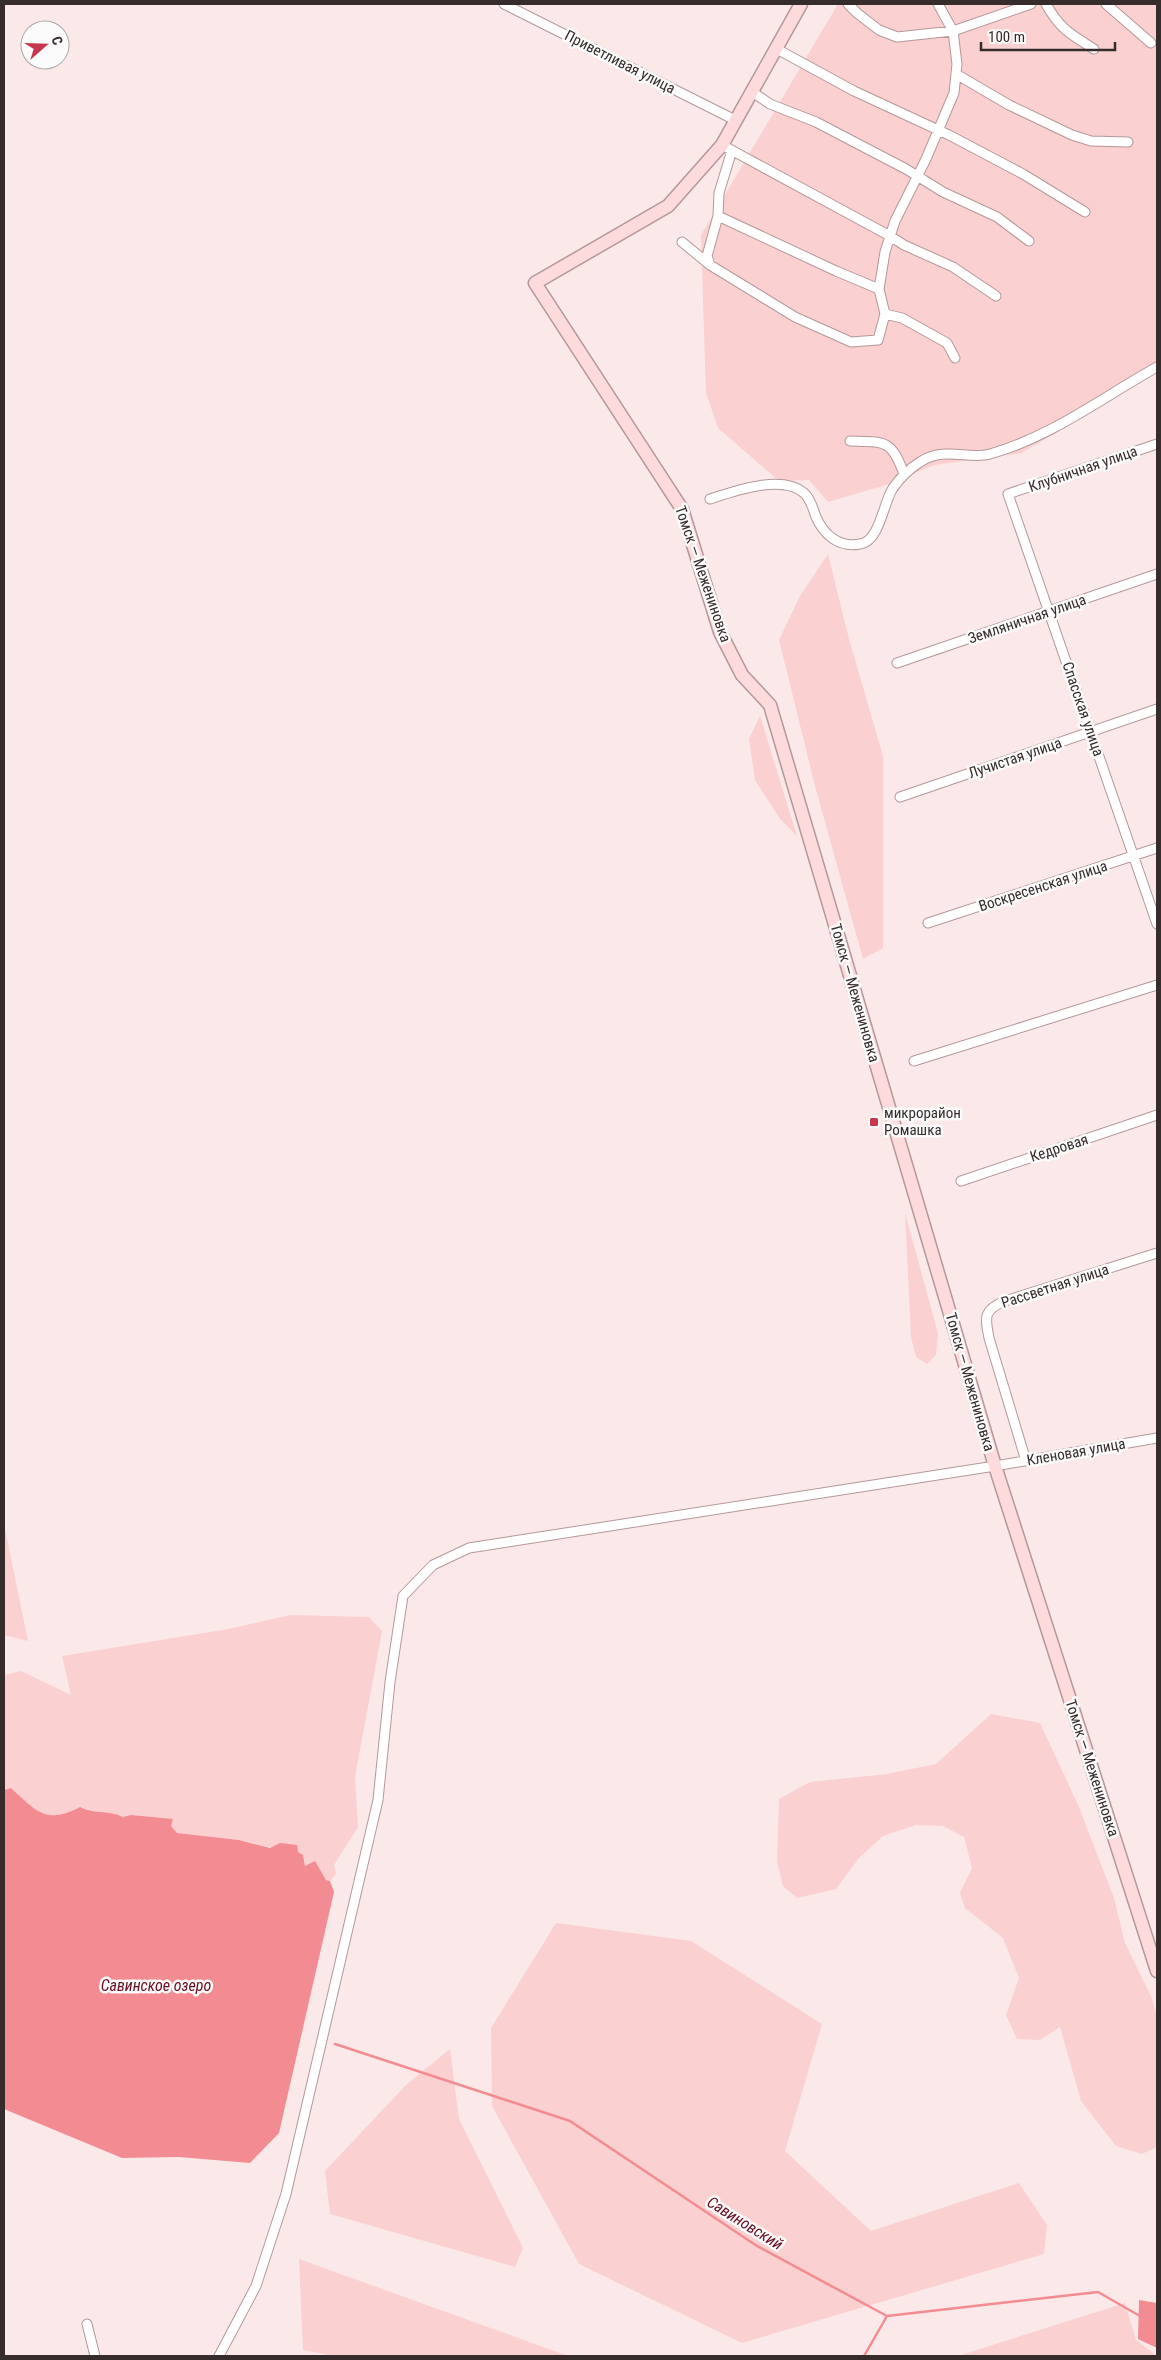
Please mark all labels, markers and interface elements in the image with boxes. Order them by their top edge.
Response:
north arrow [20,20,70,70]
scale bar [981,20,1115,52]
street label: Приветливая улица [562,26,678,98]
text: 100 m [988,28,1025,46]
text: С [48,34,66,47]
street label: Клубничная улица [1026,442,1140,496]
street label: Томск — Межениновка [671,503,735,645]
street label: Земляничная улица [966,590,1088,648]
street label: Спасская улица [1058,659,1108,759]
street label: Лучистая улица [966,734,1064,782]
street label: Воскресенская улица [976,857,1110,915]
street label: Томск — Межениновка [827,922,883,1064]
place label: микрорайон Ромашка [884,1104,961,1139]
marker: микрорайон Ромашка [868,1116,880,1128]
street label: Кедровая [1028,1130,1090,1166]
street label: Рассветная улица [999,1260,1111,1312]
street label: Томск — Межениновка [942,1311,998,1453]
street label: Кленовая улица [1025,1434,1127,1470]
street label: Томск — Межениновка [1061,1697,1123,1839]
water label: Савинское озеро [101,1976,211,1995]
water label: Савиновский [704,2192,787,2254]

